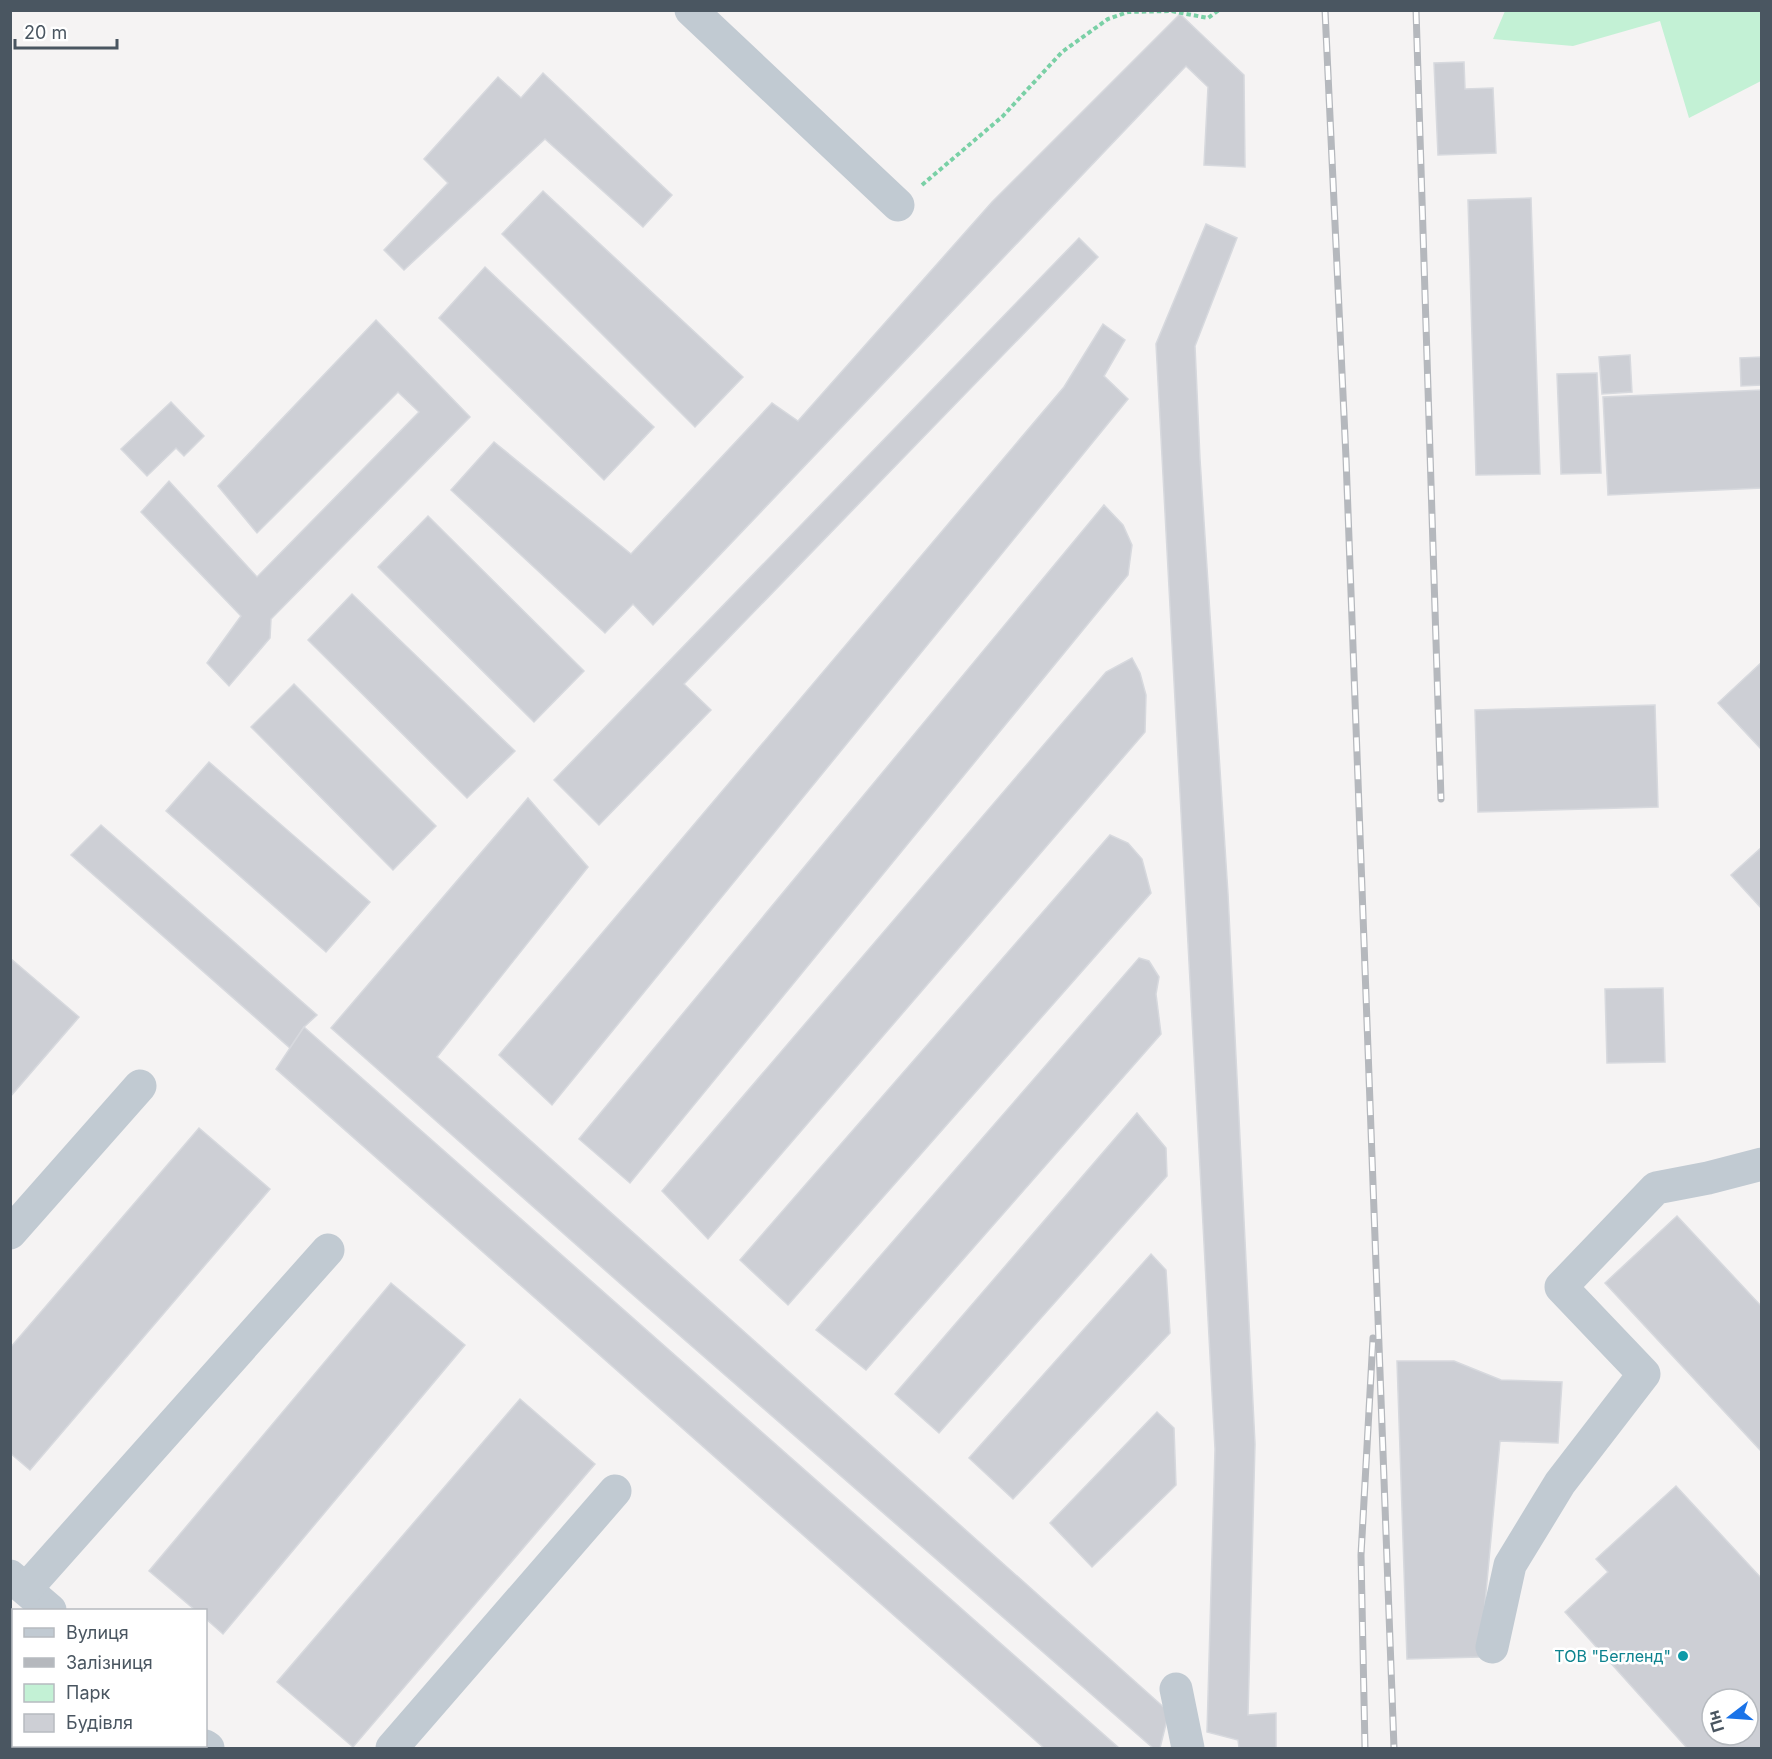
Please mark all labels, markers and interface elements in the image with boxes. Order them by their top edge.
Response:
scale bar [15,12,117,50]
text: 20 m [24,22,67,43]
legend [12,1609,207,1747]
text: Вулиця [66,1622,129,1643]
place label: ТОВ "Бегленд" [1554,1646,1671,1666]
marker: ТОВ "Бегленд" [1676,1649,1690,1663]
text: Залізниця [66,1652,153,1673]
text: Парк [66,1682,111,1703]
north arrow [1700,1687,1760,1747]
text: Пн [1703,1708,1728,1735]
text: Будівля [66,1712,133,1733]

